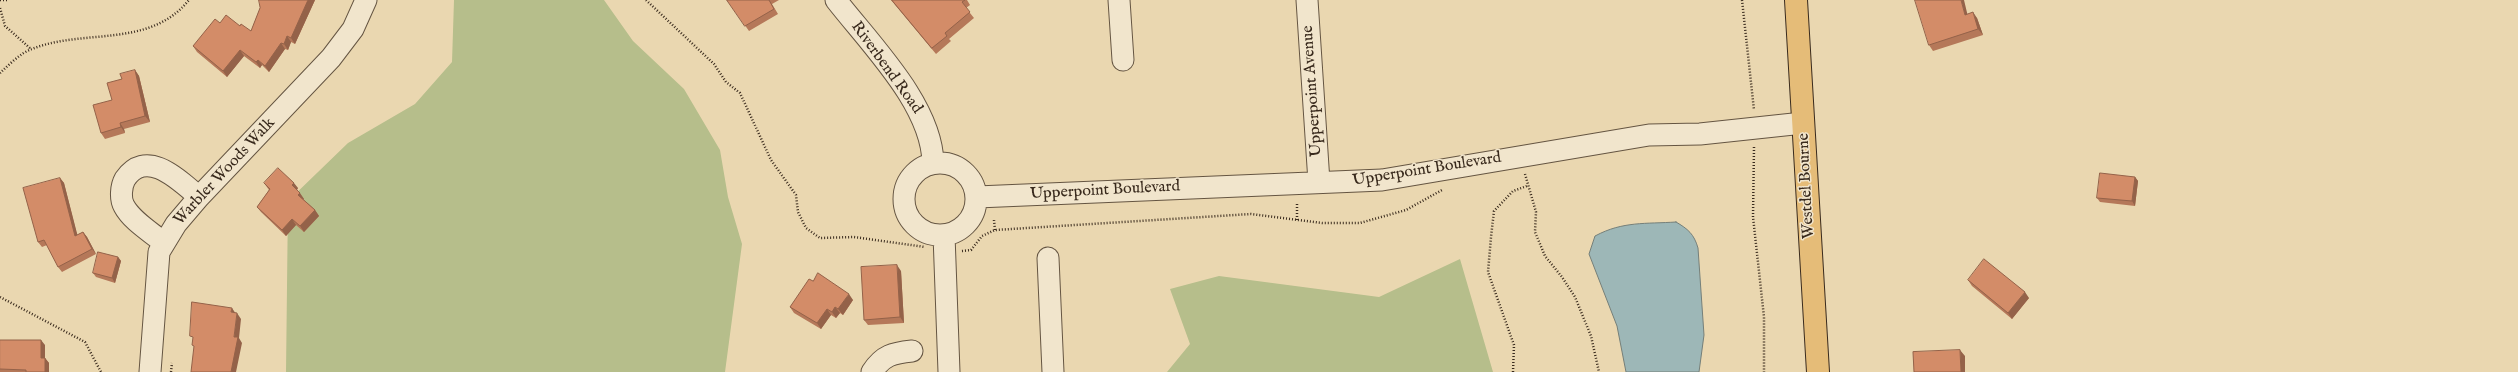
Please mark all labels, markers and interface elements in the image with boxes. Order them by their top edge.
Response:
street label: Riverbend Road [846,18,926,118]
street label: Upperpoint Avenue [1299,25,1327,157]
street label: Warbler Woods Walk [170,114,280,230]
street label: Westdel Bourne [1795,133,1819,239]
street label: Upperpoint Boulevard [1351,149,1503,191]
street label: Upperpoint Boulevard [1030,177,1180,205]

